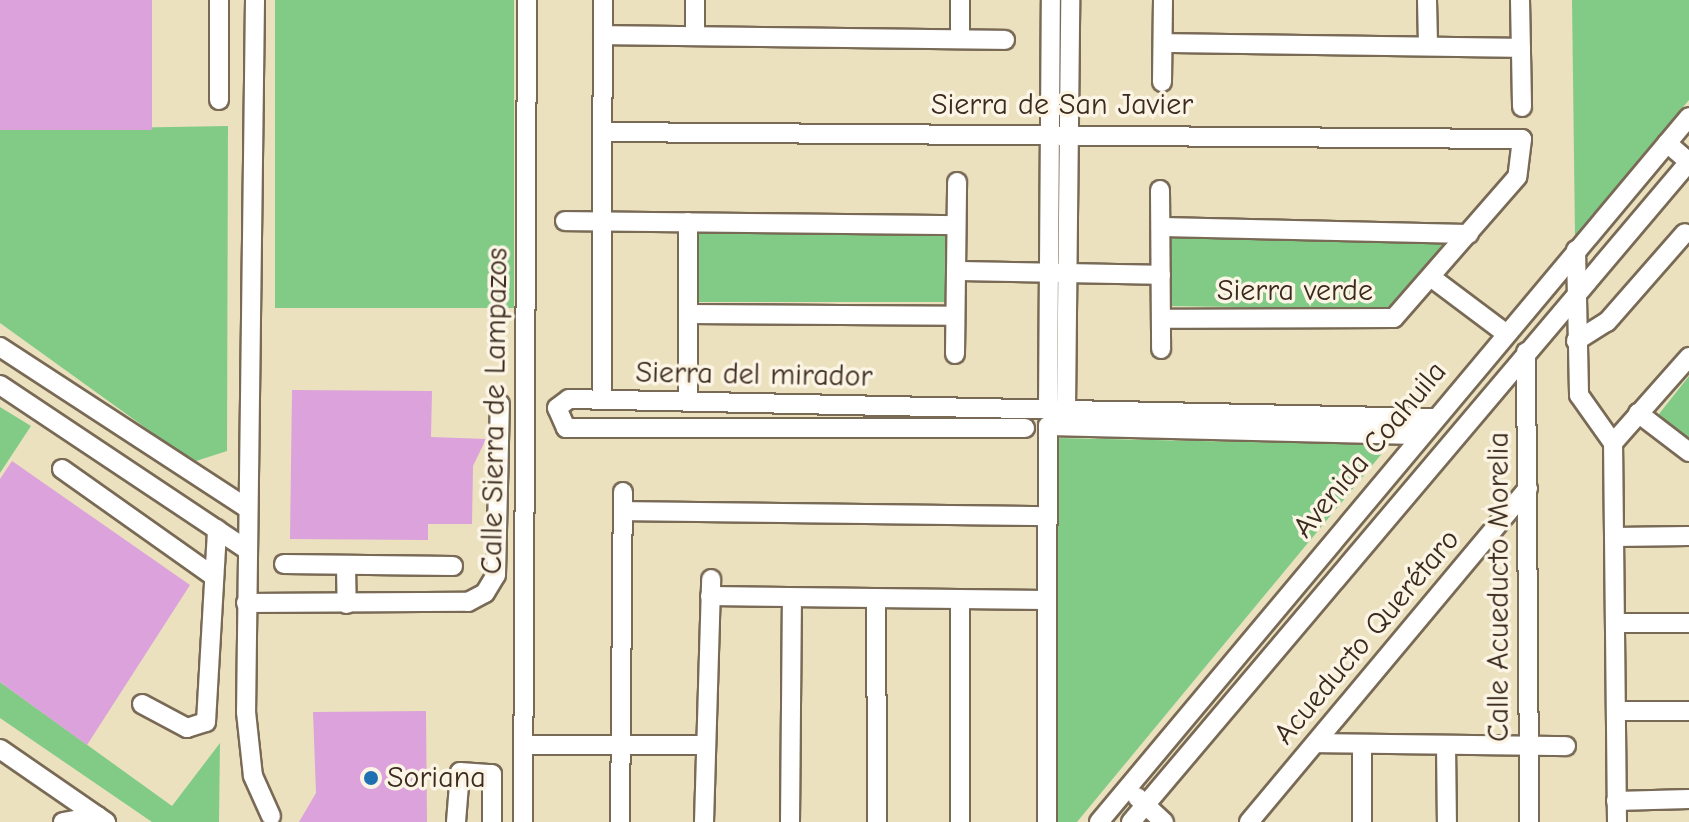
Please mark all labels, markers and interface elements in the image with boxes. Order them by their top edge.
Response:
street label: Sierra de San Javier [931,87,1193,123]
street label: Calle Sierra de Lampazos [474,247,516,575]
street label: Sierra verde [1217,273,1373,309]
street label: Avenida Coahuila [1286,354,1454,546]
street label: Sierra del mirador [635,355,873,395]
street label: Calle Acueducto Morelia [1481,432,1517,742]
street label: Acueducto Querétaro [1267,522,1467,752]
place label: Soriana [387,760,486,796]
marker: Soriana [362,769,380,787]

